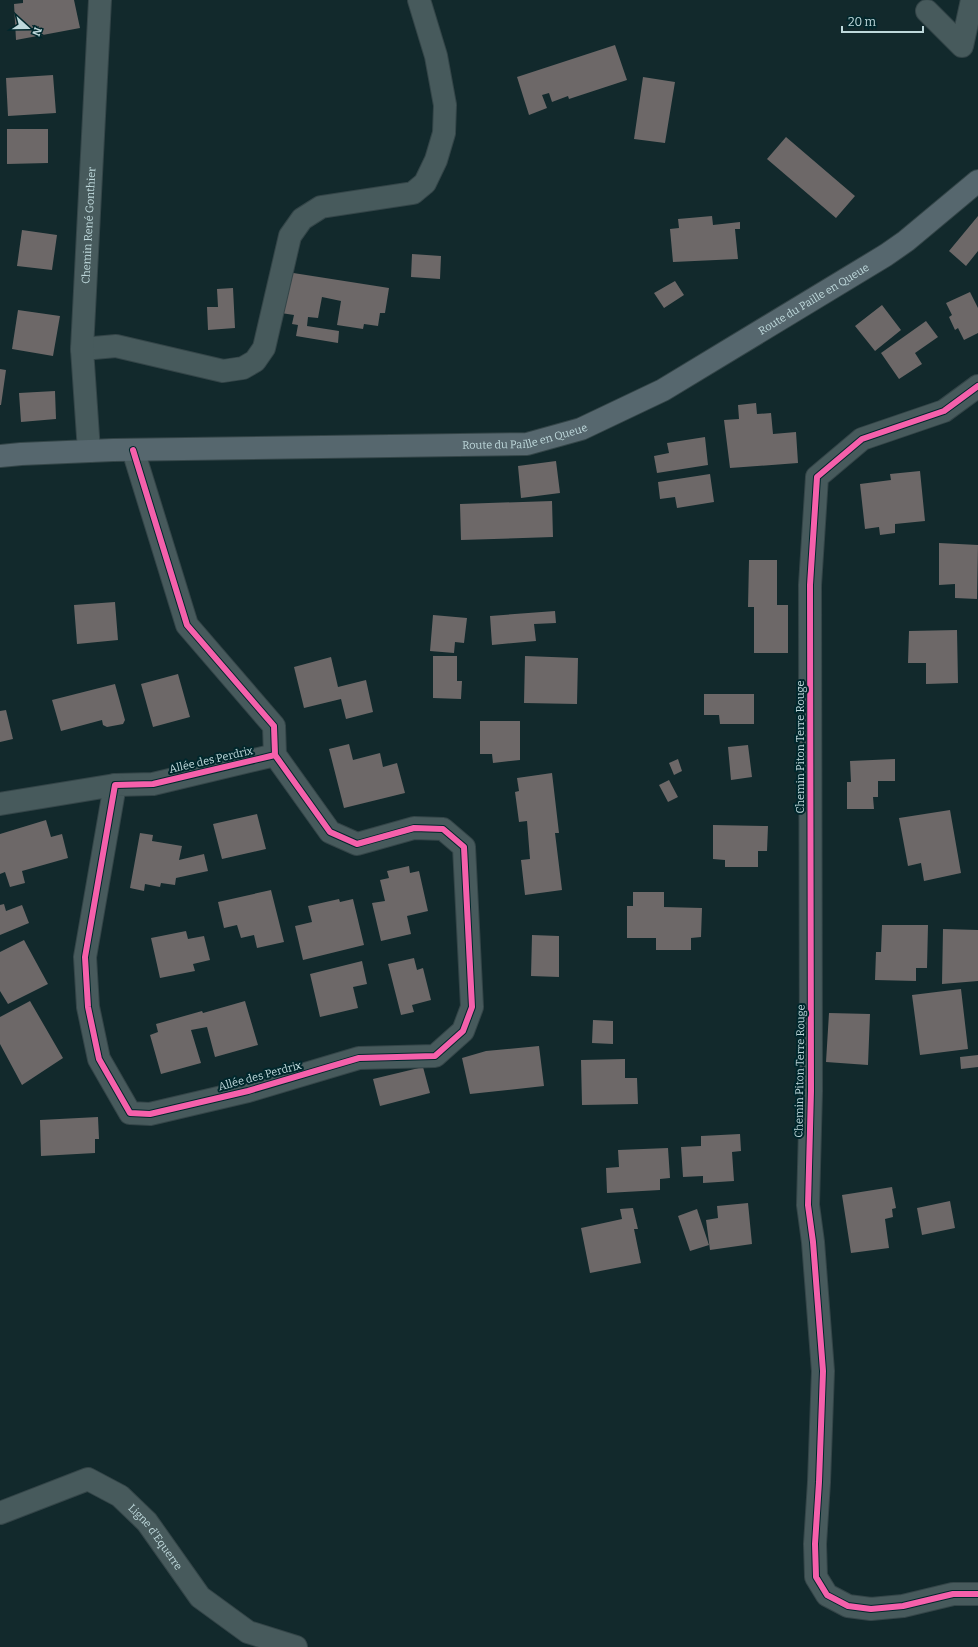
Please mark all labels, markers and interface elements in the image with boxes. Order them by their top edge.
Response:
north arrow [8,8,48,48]
scale bar [842,8,923,34]
text: 20 m [848,15,877,29]
text: N [29,25,44,38]
street label: Chemin René Gonthier [79,166,98,284]
street label: Route du Paille en Queue [756,260,871,337]
street label: Route du Paille en Queue [462,420,589,451]
street label: Chemin Piton Terre Rouge [794,680,807,814]
street label: Allée des Perdrix [168,744,254,776]
street label: Chemin Piton Terre Rouge [792,1004,808,1138]
street label: Allée des Perdrix [217,1059,303,1093]
street label: Ligne d'Equerre [126,1501,185,1572]

